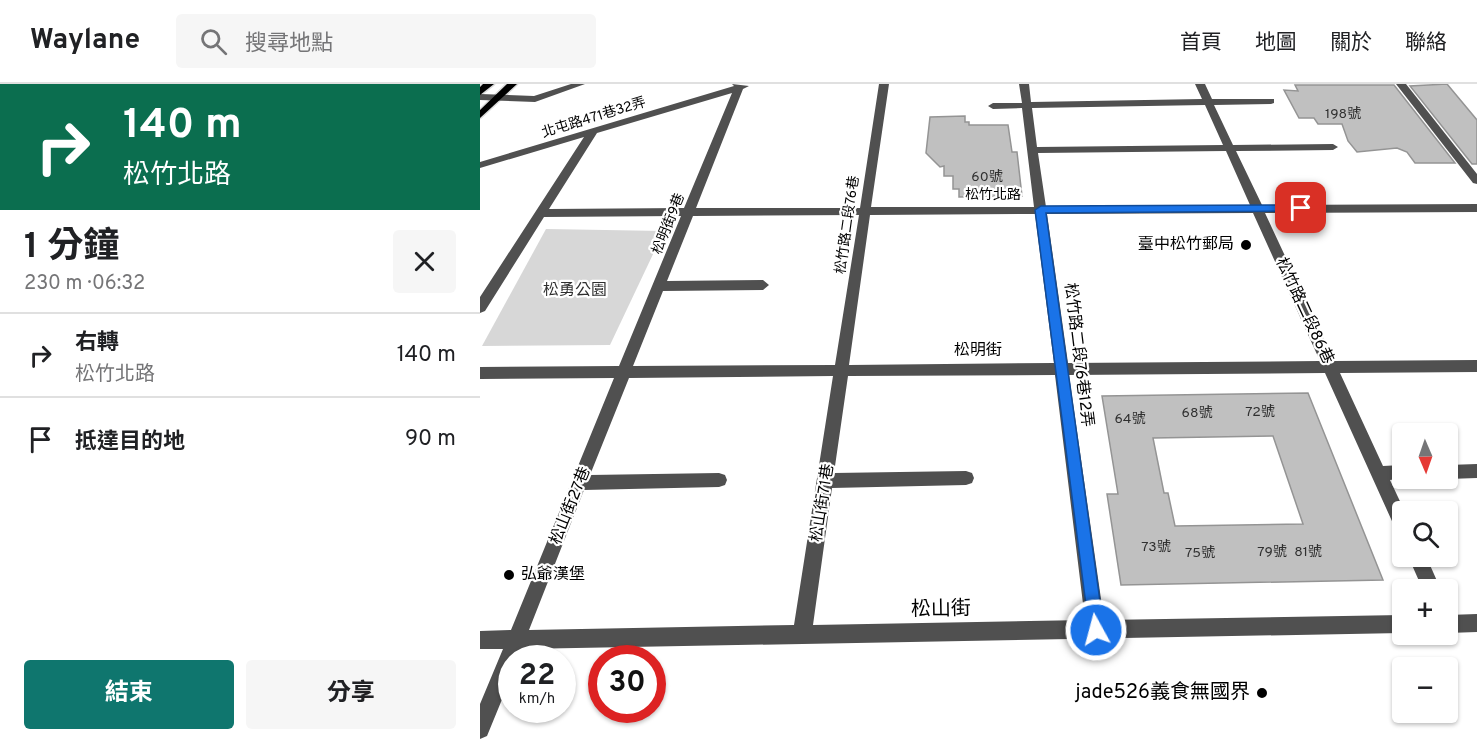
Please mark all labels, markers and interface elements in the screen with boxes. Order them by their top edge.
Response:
search box [176,14,596,68]
text: Waylane [30,23,140,59]
icon: search [197,25,230,58]
text: 首頁 [1180,30,1222,57]
text: 地圖 [1255,30,1297,57]
text: 關於 [1330,30,1372,57]
text: 聯絡 [1405,30,1447,57]
text: 搜尋地點 [245,31,333,58]
street label: 北屯路471巷32弄 [540,93,648,142]
text: 140 m [123,100,242,153]
house number: 198號 [1325,106,1361,123]
icon: right [24,108,102,186]
text: 松竹北路 [123,159,231,193]
house number: 60號 [971,169,1003,186]
street label: 松竹路二段76巷 [833,175,863,275]
pin [1275,182,1326,233]
street label: 松竹北路 [965,186,1021,204]
street label: 松明街9巷 [649,191,689,257]
icon: arrive [1284,191,1317,224]
text: 1 分鐘 [24,225,119,271]
button: close [393,230,456,293]
place label: 臺中松竹郵局 [1138,235,1234,255]
marker: 臺中松竹郵局 [1239,238,1253,252]
street label: 松竹路二段86巷 [1271,255,1337,367]
text: 230 m · 06:32 [24,271,145,297]
park label: 松勇公園 [543,281,607,301]
street label: 松竹路二段76巷12弄 [1059,282,1097,428]
text: 右轉 [75,330,119,357]
icon: right [24,339,57,372]
street label: 松明街 [954,341,1002,361]
text: 140 m [397,342,456,369]
text: 松竹北路 [75,362,155,388]
house number: 72號 [1245,404,1275,421]
house number: 68號 [1182,405,1212,422]
house number: 64號 [1114,411,1146,428]
icon: arrive [24,423,57,456]
north arrow [1392,423,1458,489]
map controls [1392,423,1458,723]
text: 90 m [405,426,456,453]
text: 抵達目的地 [75,429,185,456]
street label: 松山街71巷 [807,463,839,543]
street label: 松山街27巷 [546,464,596,548]
button: search [1392,501,1458,567]
house number: 73號 [1141,539,1171,556]
house number: 79號 [1257,544,1287,561]
house number: 81號 [1294,544,1322,561]
house number: 75號 [1185,545,1215,562]
place label: 弘爺漢堡 [521,565,585,585]
marker: 弘爺漢堡 [502,568,516,582]
button: + [1392,579,1458,645]
street label: 松山街 [911,596,971,624]
position arrow [1064,598,1128,662]
speed limit sign: 30 [588,645,666,723]
button: − [1392,657,1458,723]
text: 22 [519,658,555,695]
button: 結束 [24,660,234,729]
button: 分享 [246,660,456,729]
place label: jade526義食無國界 [1075,680,1250,706]
marker: jade526義食無國界 [1255,686,1269,700]
text: km/h [519,690,555,709]

